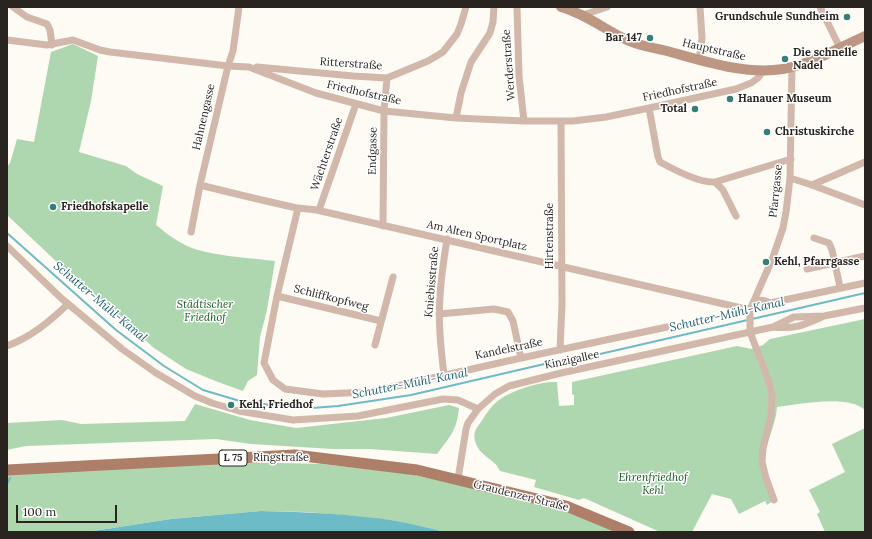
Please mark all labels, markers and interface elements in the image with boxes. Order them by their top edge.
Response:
place label: Grundschule Sundheim [715,10,839,24]
marker: Grundschule Sundheim [842,12,852,22]
street label: Werderstraße [500,29,518,101]
place label: Bar 147 [605,31,642,45]
marker: Bar 147 [645,33,655,43]
street label: Hauptstraße [681,36,747,64]
place label: Die schnelle Nadel [793,46,857,72]
marker: Die schnelle Nadel [780,54,790,64]
street label: Ritterstraße [319,55,383,73]
street label: Friedhofstraße [641,76,719,104]
street label: Friedhofstraße [325,78,403,108]
street label: Hahnengasse [190,82,218,152]
place label: Hanauer Museum [738,92,832,106]
marker: Hanauer Museum [725,94,735,104]
place label: Total [660,102,687,116]
marker: Total [690,104,700,114]
street label: Wächterstraße [308,116,346,192]
place label: Christuskirche [775,125,854,139]
street label: Endgasse [366,127,380,175]
marker: Christuskirche [762,127,772,137]
street label: Pfarrgasse [767,164,785,218]
place label: Friedhofskapelle [61,200,148,214]
marker: Friedhofskapelle [48,202,58,212]
street label: Hirtenstraße [543,203,557,269]
street label: Am Alten Sportplatz [426,218,528,254]
street label: Kniebisstraße [422,246,442,318]
place label: Kehl, Pfarrgasse [774,255,859,269]
marker: Kehl, Pfarrgasse [761,257,771,267]
water label: Schutter-Mühl-Kanal [50,259,150,345]
street label: Schliffkopfweg [292,282,370,314]
water label: Schutter-Mühl-Kanal [668,295,786,335]
park label: Städtischer Friedhof [177,298,233,324]
street label: Kandelstraße [474,335,544,363]
street label: Kinzigallee [543,348,601,372]
water label: Schutter-Mühl-Kanal [351,366,469,402]
place label: Kehl, Friedhof [239,398,313,412]
marker: Kehl, Friedhof [226,400,236,410]
road number: L 75 [219,450,247,466]
street label: Ringstraße [253,451,309,465]
park label: Ehrenfriedhof Kehl [618,471,688,497]
street label: Graudenzer Straße [472,478,570,514]
scale bar [18,497,119,523]
text: 100 m [23,504,56,519]

